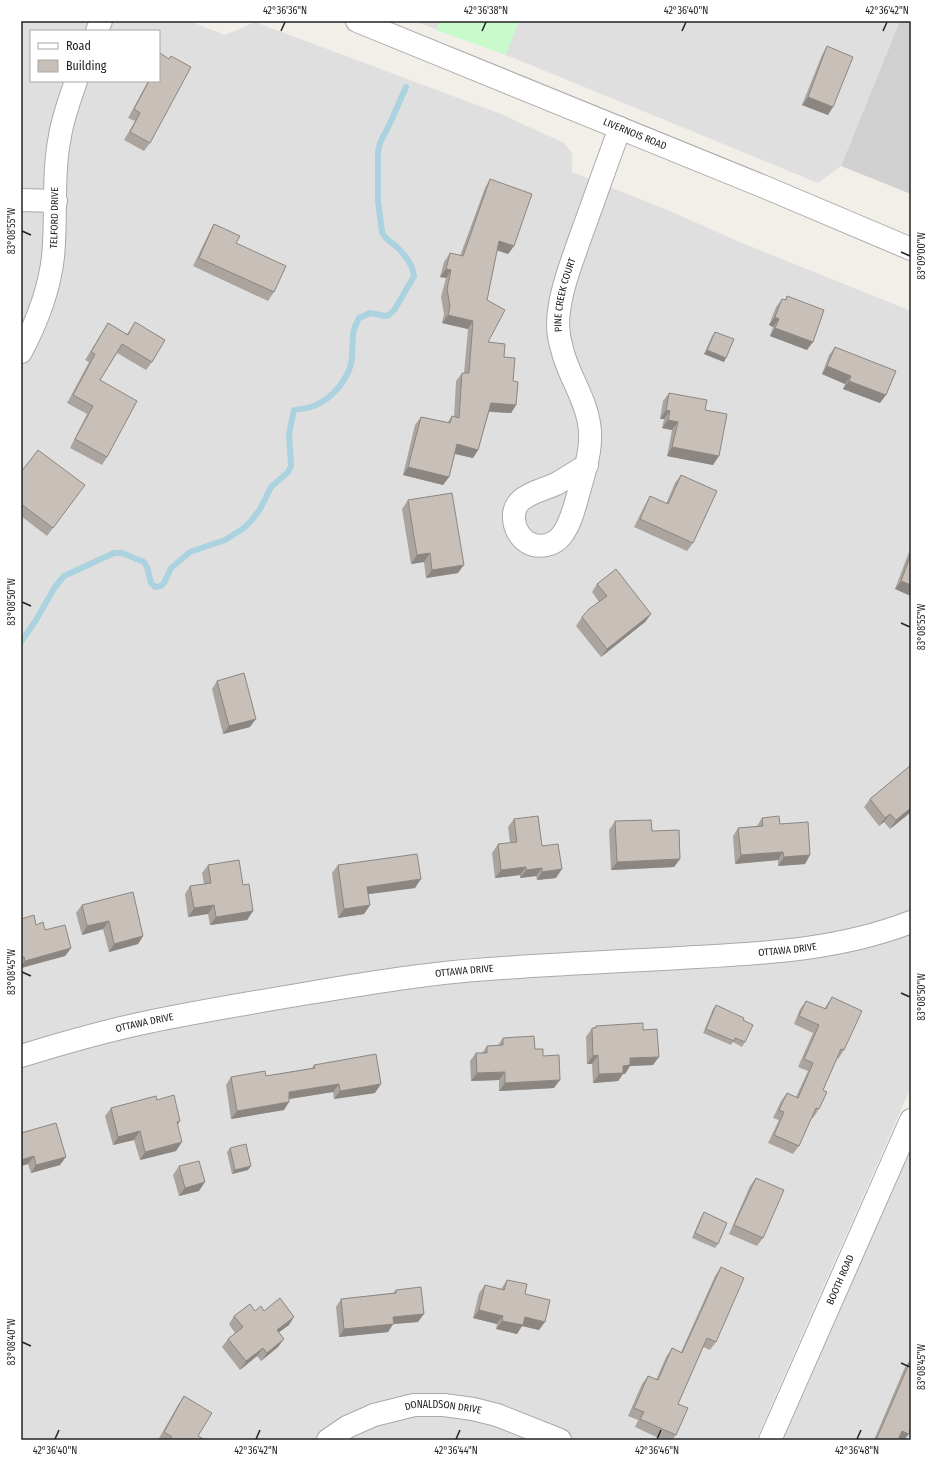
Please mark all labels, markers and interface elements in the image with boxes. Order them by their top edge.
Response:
text: 42°36'36"N [263,5,307,17]
text: 42°36'38"N [464,5,508,17]
text: 42°36'40"N [664,5,708,17]
text: 42°36'42"N [865,5,909,17]
legend [30,30,160,82]
text: Road [66,39,91,53]
text: Building [66,59,107,73]
street label: LIVERNOIS ROAD [601,116,668,152]
street label: TELFORD DRIVE [48,187,61,249]
text: 83°08'55"W [6,207,18,254]
text: 83°09'00"W [916,232,928,280]
street label: PINE CREEK COURT [552,256,579,332]
text: 83°08'50"W [6,578,18,626]
text: 83°08'55"W [916,603,928,650]
street label: OTTAWA DRIVE [758,941,818,959]
text: 83°08'45"W [6,948,18,995]
street label: OTTAWA DRIVE [434,963,494,980]
text: 83°08'50"W [916,973,928,1021]
street label: OTTAWA DRIVE [114,1011,175,1035]
street label: BOOTH ROAD [824,1253,857,1307]
text: 83°08'40"W [6,1318,18,1366]
text: 83°08'45"W [916,1343,928,1390]
street label: DONALDSON DRIVE [403,1399,483,1417]
text: 42°36'40"N [33,1445,77,1457]
text: 42°36'42"N [234,1445,278,1457]
text: 42°36'44"N [434,1445,478,1457]
text: 42°36'46"N [635,1445,679,1457]
text: 42°36'48"N [835,1445,879,1457]

